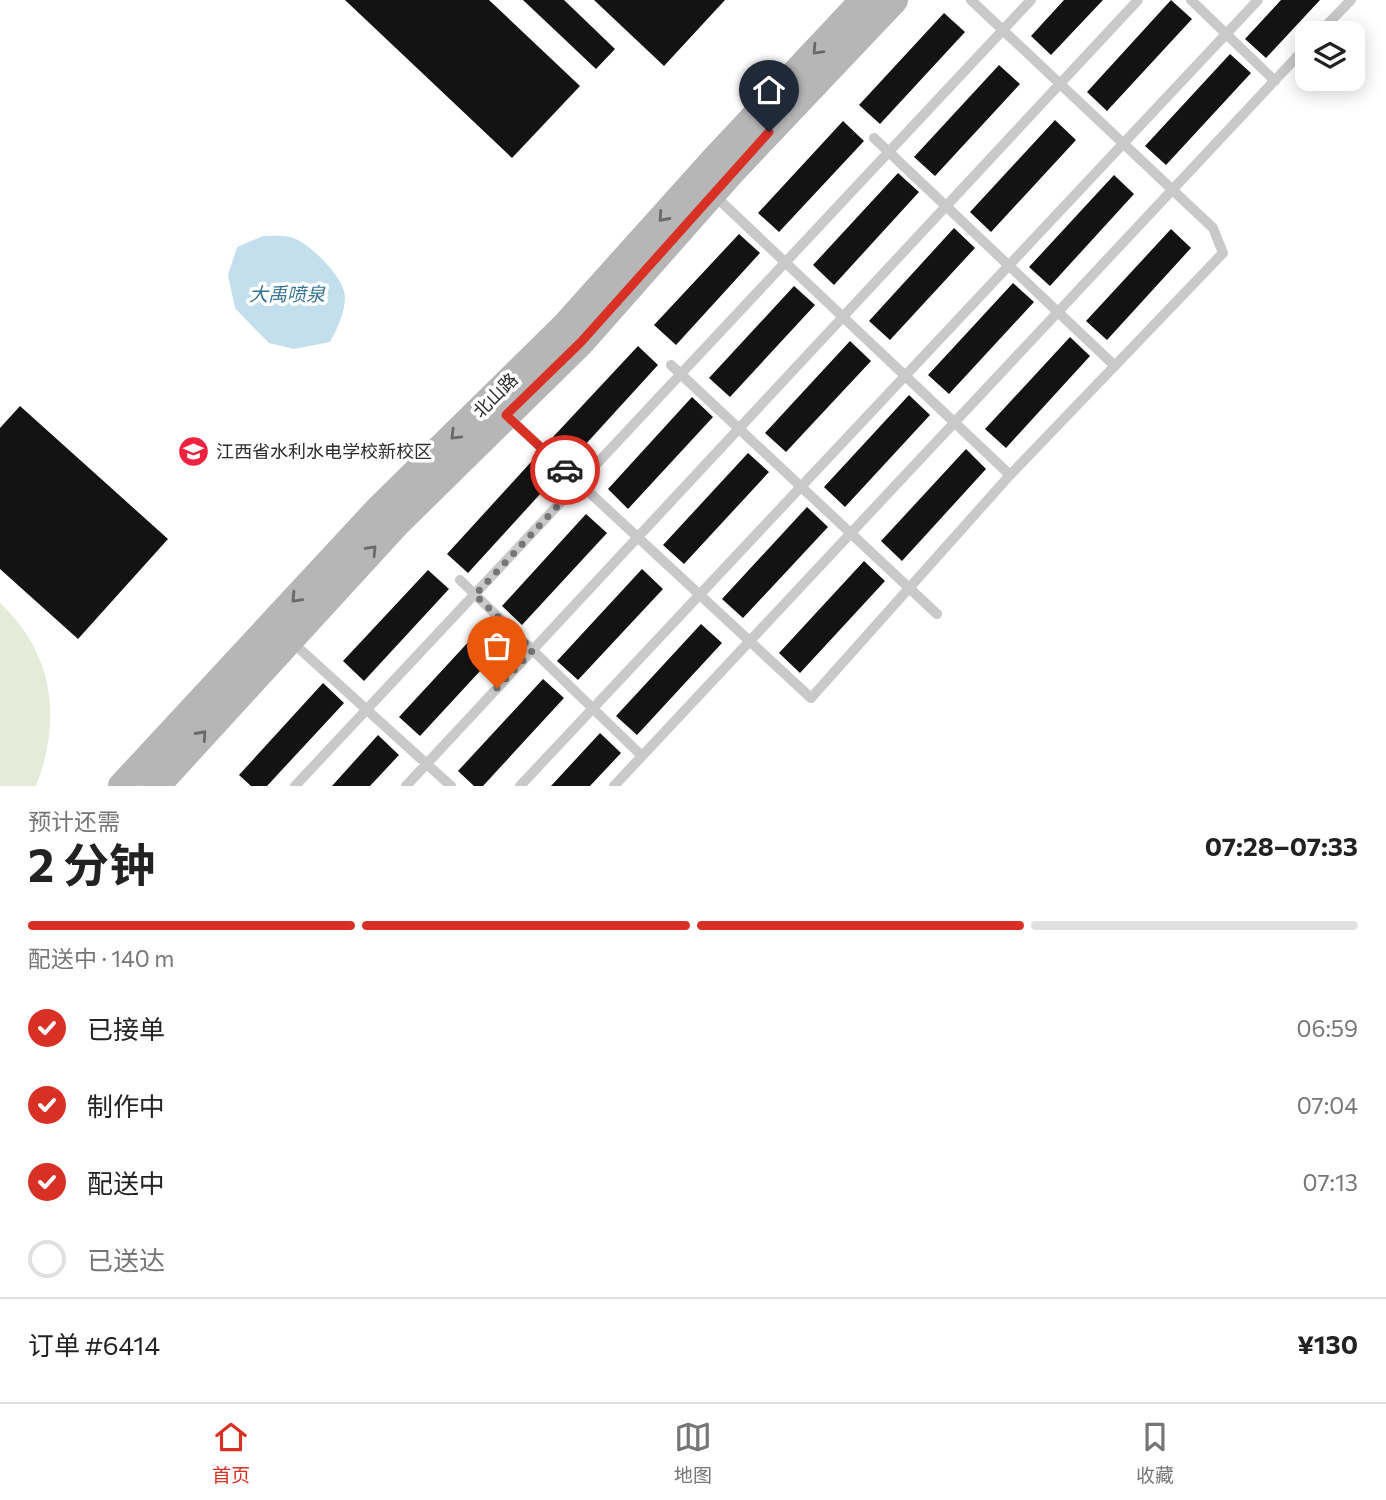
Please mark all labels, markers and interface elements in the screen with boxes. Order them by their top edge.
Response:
map controls [1295,21,1365,91]
button: layers [1295,21,1365,91]
one-way arrow [813,42,825,55]
pin [739,60,799,132]
icon: home [750,71,788,109]
one-way arrow [659,209,671,222]
water label: 大禹喷泉 [249,282,326,305]
street label: 北山路 [468,368,522,422]
one-way arrow [450,426,463,439]
school or university icon: 江西省水利水电学校新校区 [176,434,210,468]
courier [530,435,600,505]
place label: 江西省水利水电学校新校区 [216,440,432,462]
icon: car [546,451,584,489]
one-way arrow [364,545,376,558]
one-way arrow [292,590,305,603]
pin [467,616,527,688]
icon: bag [478,627,516,665]
one-way arrow [193,731,206,744]
text: 预计还需 [28,807,120,835]
text: 07:28–07:33 [1205,830,1358,861]
text: 2 分钟 [28,835,155,891]
text: 配送中 · 140 m [28,944,174,972]
icon: check [28,1009,66,1047]
text: 已接单 [87,1013,165,1044]
text: 06:59 [1296,1014,1358,1042]
icon: check [28,1086,66,1124]
text: 制作中 [87,1090,165,1121]
text: 07:04 [1297,1091,1358,1119]
icon: check [28,1163,66,1201]
text: 配送中 [87,1167,165,1198]
text: 07:13 [1303,1168,1358,1196]
text: 已送达 [87,1244,165,1275]
text: ¥130 [1297,1328,1358,1359]
text: 订单 #6414 [28,1329,160,1360]
tab: 首页 [212,1418,250,1487]
tab: 地图 [674,1418,712,1487]
tab: 收藏 [1136,1418,1174,1487]

